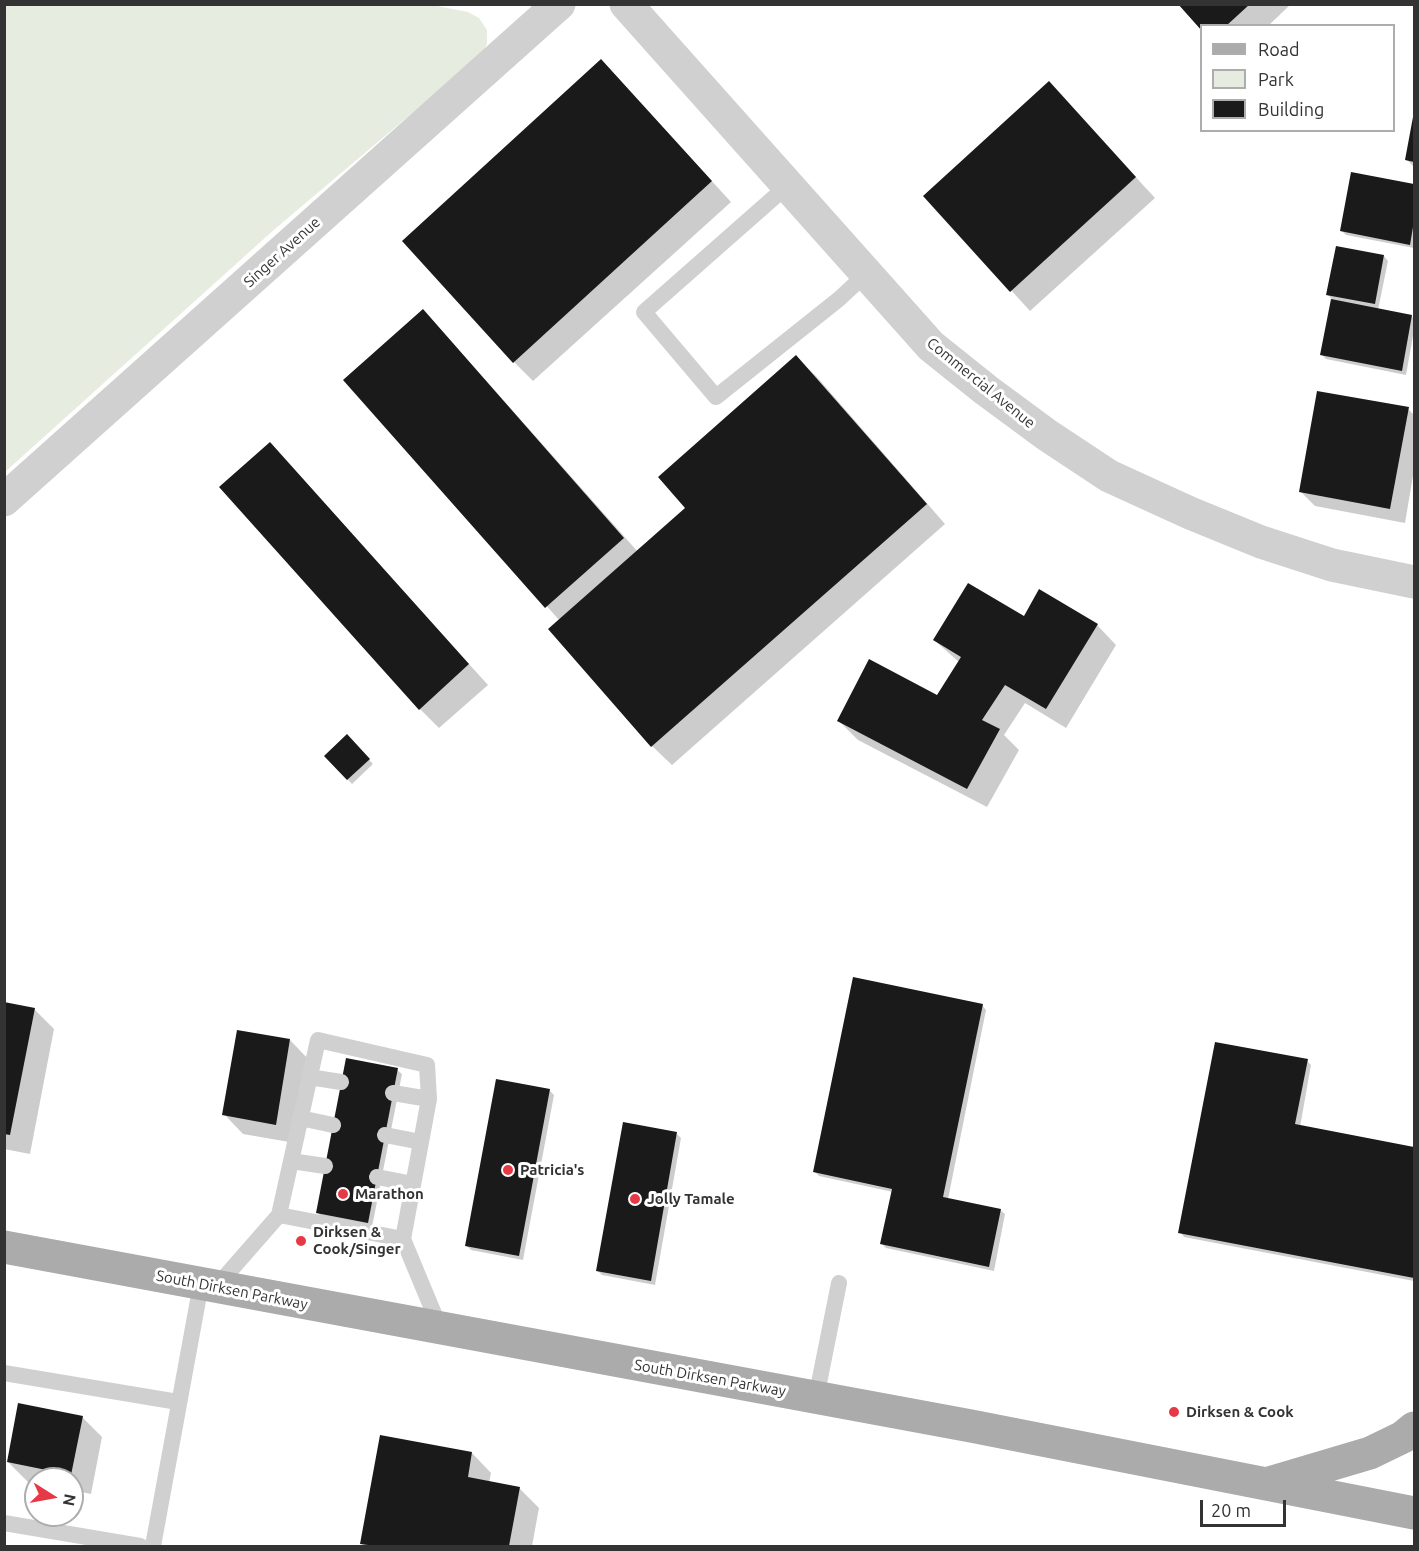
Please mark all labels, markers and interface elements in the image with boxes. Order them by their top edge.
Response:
legend [1200,24,1395,132]
text: Road [1258,39,1300,59]
text: Park [1258,69,1294,89]
text: Building [1258,99,1324,119]
street label: Singer Avenue [240,213,324,291]
street label: Commercial Avenue [923,334,1039,432]
place label: Patricia's [520,1161,584,1179]
marker: Patricia's [501,1163,515,1177]
place label: Marathon [355,1185,424,1203]
marker: Marathon [336,1187,350,1201]
place label: Jolly Tamale [647,1190,735,1208]
marker: Jolly Tamale [628,1192,642,1206]
place label: Dirksen & Cook/Singer [313,1223,401,1258]
marker: Dirksen & Cook/Singer [294,1234,308,1248]
street label: South Dirksen Parkway [155,1266,309,1314]
street label: South Dirksen Parkway [633,1356,787,1400]
place label: Dirksen & Cook [1186,1403,1294,1421]
marker: Dirksen & Cook [1167,1405,1181,1419]
north arrow [24,1467,84,1527]
scale bar [1203,1488,1288,1526]
text: N [60,1492,80,1508]
text: 20 m [1211,1500,1251,1520]

